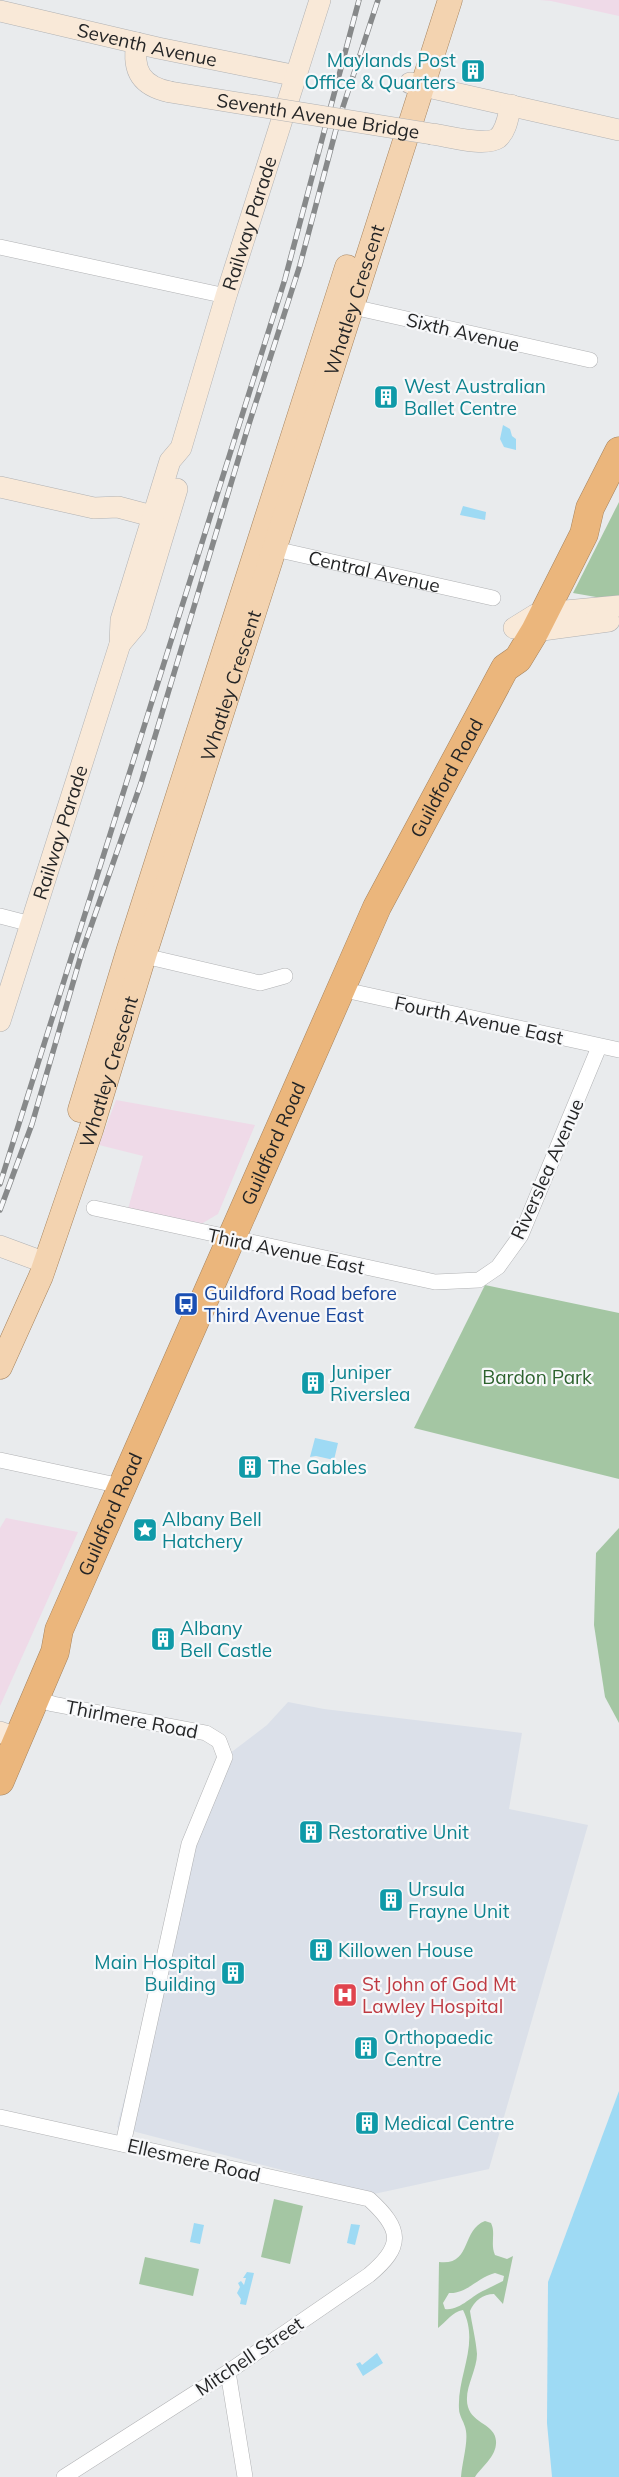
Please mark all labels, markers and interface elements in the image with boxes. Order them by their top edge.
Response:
street label: Seventh Avenue [75,18,219,72]
place label: Maylands Post Office & Quarters [305,48,456,94]
building icon: Maylands Post Office & Quarters [460,58,486,84]
street label: Seventh Avenue Bridge [215,88,421,144]
street label: Railway Parade [217,153,282,293]
street label: Whatley Crescent [319,221,390,378]
street label: Sixth Avenue [404,307,522,357]
place label: West Australian Ballet Centre [404,374,546,420]
building icon: West Australian Ballet Centre [373,384,399,410]
street label: Central Avenue [306,545,443,598]
street label: Whatley Crescent [195,607,266,764]
street label: Guildford Road [404,714,488,842]
street label: Railway Parade [27,762,93,902]
street label: Fourth Avenue East [392,990,566,1050]
street label: Whatley Crescent [74,993,143,1151]
street label: Guildford Road [235,1078,311,1209]
street label: Riverslea Avenue [505,1095,589,1243]
street label: Third Avenue East [205,1223,367,1279]
place label: Guildford Road before Third Avenue East [204,1281,397,1327]
bus stop icon: Guildford Road before Third Avenue East [173,1291,199,1317]
place label: Juniper Riverslea [330,1360,410,1406]
park label: Bardon Park [482,1365,592,1389]
building icon: Juniper Riverslea [300,1370,326,1396]
street label: Guildford Road [72,1449,147,1580]
building icon: The Gables [237,1454,263,1480]
place label: The Gables [268,1455,367,1479]
place label: Albany Bell Hatchery [162,1507,262,1553]
place icon: Albany Bell Hatchery [132,1517,158,1543]
place label: Albany Bell Castle [180,1616,272,1662]
building icon: Albany Bell Castle [150,1626,176,1652]
street label: Thirlmere Road [64,1694,200,1744]
building icon: Restorative Unit [298,1819,324,1845]
place label: Restorative Unit [328,1820,469,1844]
place label: Ursula Frayne Unit [408,1877,510,1923]
building icon: Ursula Frayne Unit [378,1887,404,1913]
building icon: Killowen House [308,1937,334,1963]
place label: Killowen House [338,1938,473,1962]
place label: Main Hospital Building [94,1950,216,1996]
building icon: Main Hospital Building [220,1960,246,1986]
place label: St John of God Mt Lawley Hospital [362,1972,516,2018]
hospital icon: St John of God Mt Lawley Hospital [332,1982,358,2008]
place label: Orthopaedic Centre [384,2025,493,2071]
building icon: Orthopaedic Centre [353,2035,379,2061]
building icon: Medical Centre [354,2110,380,2136]
place label: Medical Centre [384,2111,514,2135]
street label: Ellesmere Road [125,2133,263,2187]
street label: Mitchell Street [191,2311,308,2401]

